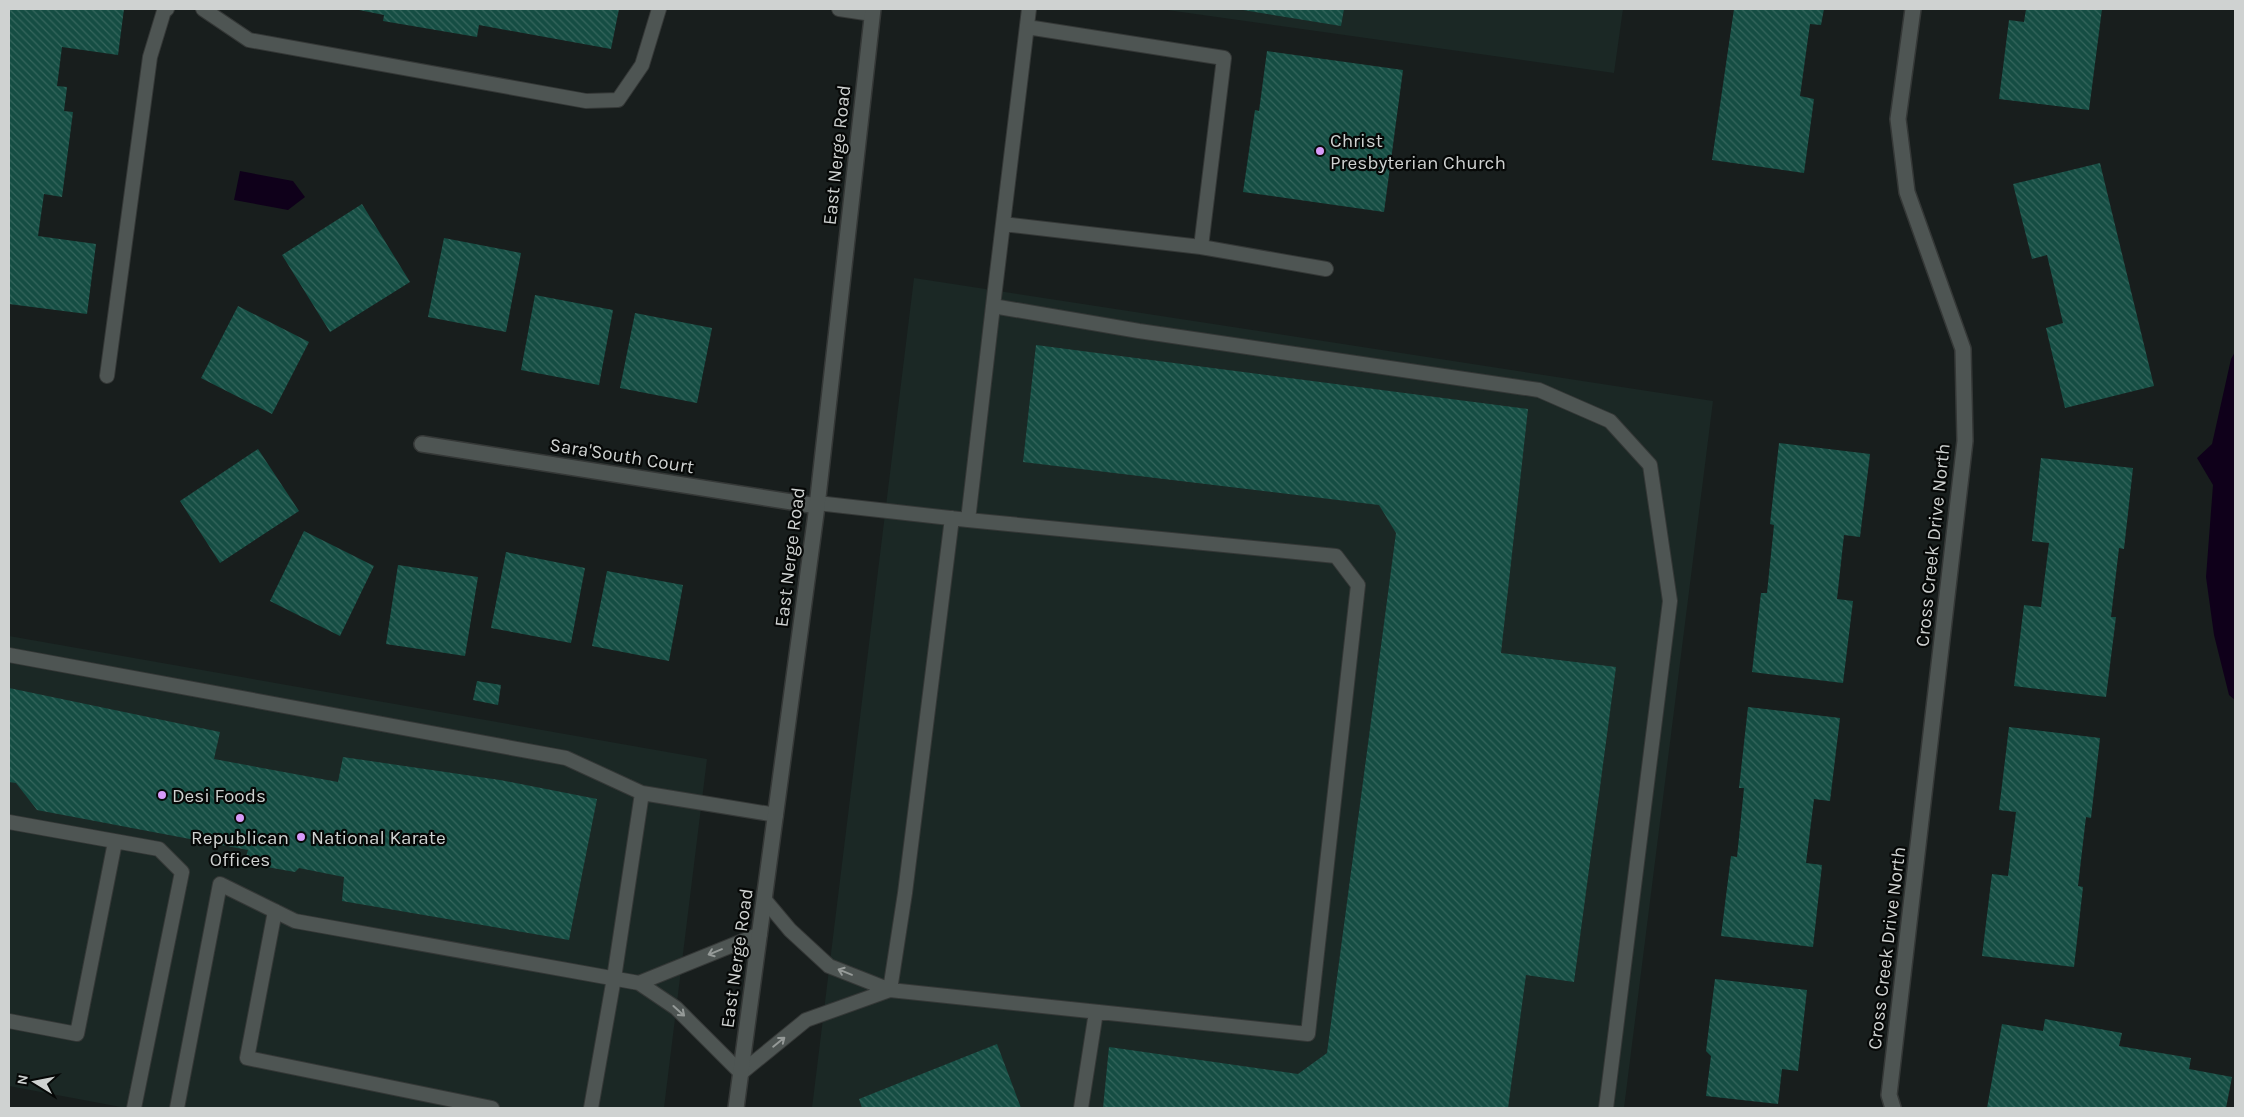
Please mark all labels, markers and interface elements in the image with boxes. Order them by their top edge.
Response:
street label: East Nerge Road [819,84,855,226]
place label: Christ Presbyterian Church [1330,130,1506,174]
marker: Christ Presbyterian Church [1314,145,1326,157]
street label: Sara'South Court [548,434,696,478]
street label: Cross Creek Drive North [1911,442,1955,648]
street label: East Nerge Road [770,486,809,628]
place label: Desi Foods [172,785,266,807]
marker: Desi Foods [156,789,168,801]
marker: Republican Offices [234,812,246,824]
place label: Republican Offices [191,827,289,871]
place label: National Karate [311,827,446,849]
marker: National Karate [295,831,307,843]
street label: Cross Creek Drive North [1864,845,1910,1051]
street label: East Nerge Road [716,887,758,1029]
one-way arrow [707,949,722,958]
one-way arrow [838,967,853,977]
one-way arrow [672,1005,685,1017]
one-way arrow [772,1037,785,1048]
north arrow [10,1057,60,1107]
text: N [13,1073,32,1086]

